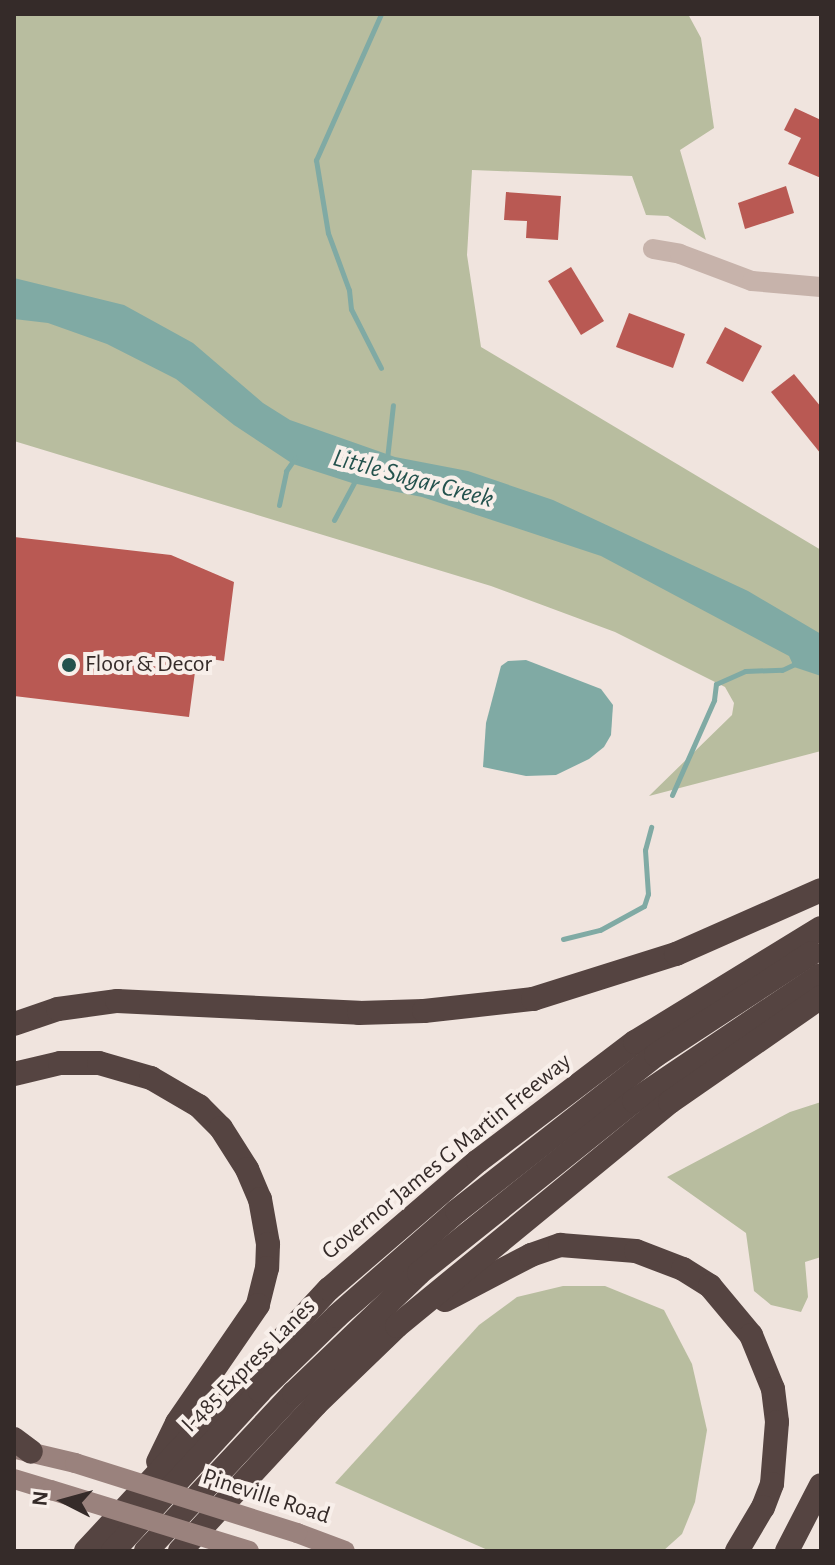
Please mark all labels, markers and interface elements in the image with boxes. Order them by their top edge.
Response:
water label: Little Sugar Creek [329,443,497,515]
place label: Floor & Decor [85,651,212,679]
marker: Floor & Decor [60,656,78,674]
street label: Governor James G Martin Freeway [317,1048,577,1266]
street label: I-485 Express Lanes [176,1293,322,1439]
north arrow [24,1461,104,1541]
street label: Pineville Road [199,1463,333,1531]
text: N [28,1490,52,1507]

